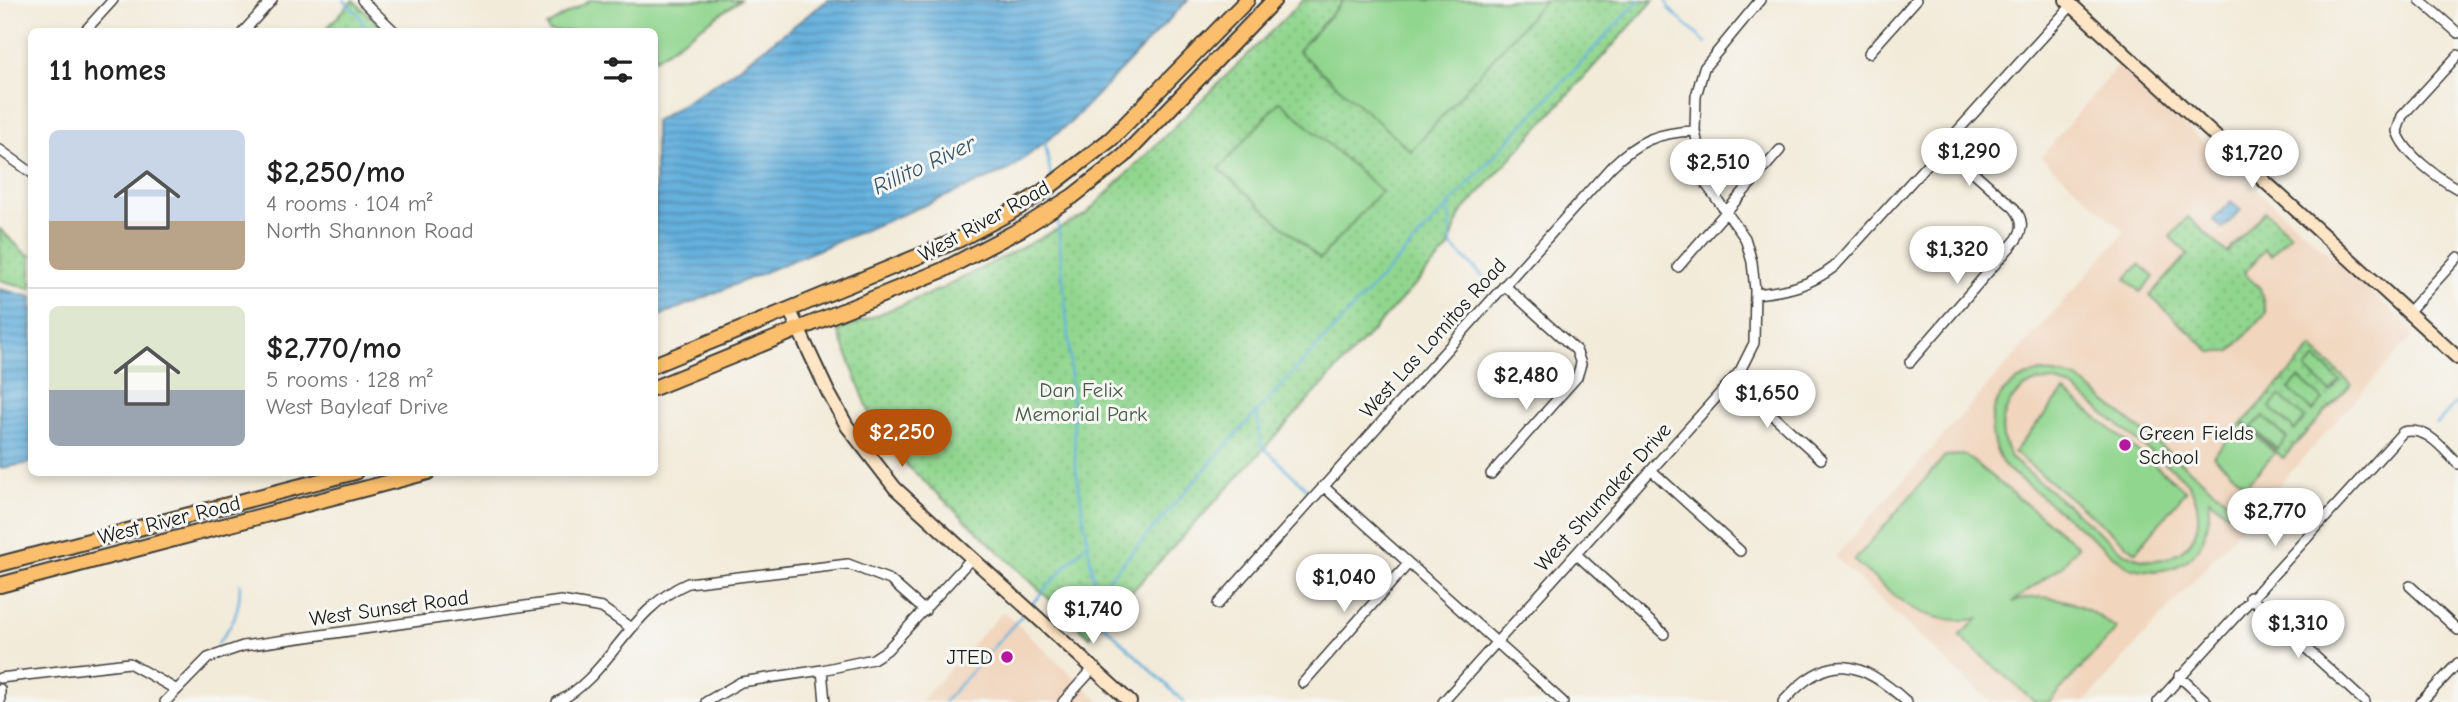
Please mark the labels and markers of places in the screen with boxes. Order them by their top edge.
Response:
pin: $1,290 [1912,128,2026,188]
pin: $1,720 [2195,130,2309,190]
pin: $2,510 [1661,140,1775,199]
pin: $1,320 [1900,226,2014,286]
pin: $2,480 [1469,352,1583,412]
pin: $1,650 [1710,370,1824,430]
pin: $2,250 [845,410,959,469]
place label: Green Fields School [2139,421,2254,469]
marker: Green Fields School [2117,437,2133,453]
pin: $2,770 [2218,489,2332,548]
pin: $1,040 [1287,554,1401,614]
pin: $1,740 [1036,586,1150,646]
pin: $1,310 [2241,600,2355,660]
place label: JTED [947,645,993,669]
marker: JTED [999,649,1015,665]

